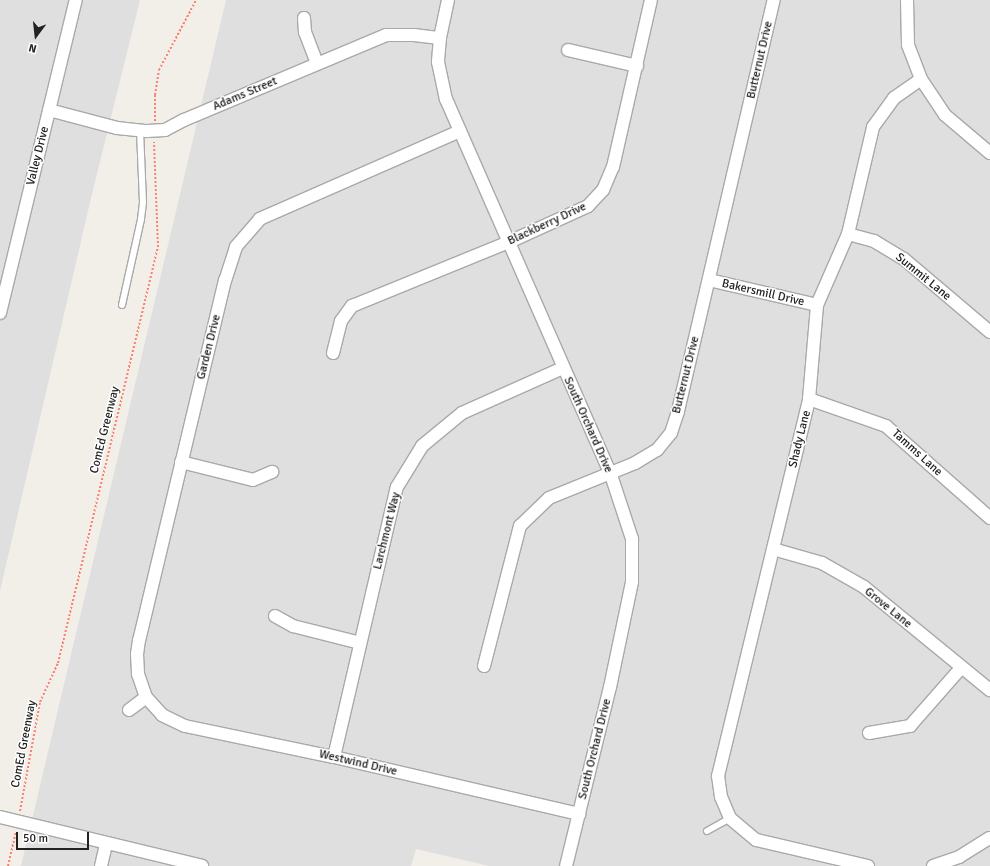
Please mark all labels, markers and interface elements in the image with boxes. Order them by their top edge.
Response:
north arrow [16,16,56,56]
street label: Butternut Drive [744,20,776,100]
text: N [27,41,38,55]
street label: Adams Street [211,74,279,114]
street label: Valley Drive [24,125,52,187]
street label: Blackberry Drive [505,199,589,249]
street label: Summit Lane [892,250,954,304]
street label: Bakersmill Drive [720,277,806,309]
street label: Garden Drive [194,313,224,381]
street label: Butternut Drive [669,335,703,415]
street label: South Orchard Drive [560,375,616,475]
street label: ComEd Greenway [87,385,123,475]
street label: Shady Lane [786,409,814,469]
street label: Tamms Lane [889,427,945,479]
street label: Larchmont Way [370,491,404,571]
street label: Grove Lane [861,585,915,631]
street label: South Orchard Drive [576,697,614,801]
street label: ComEd Greenway [8,699,40,789]
street label: Westwind Drive [318,747,398,779]
scale bar [18,824,91,850]
text: 50 m [23,831,48,846]

